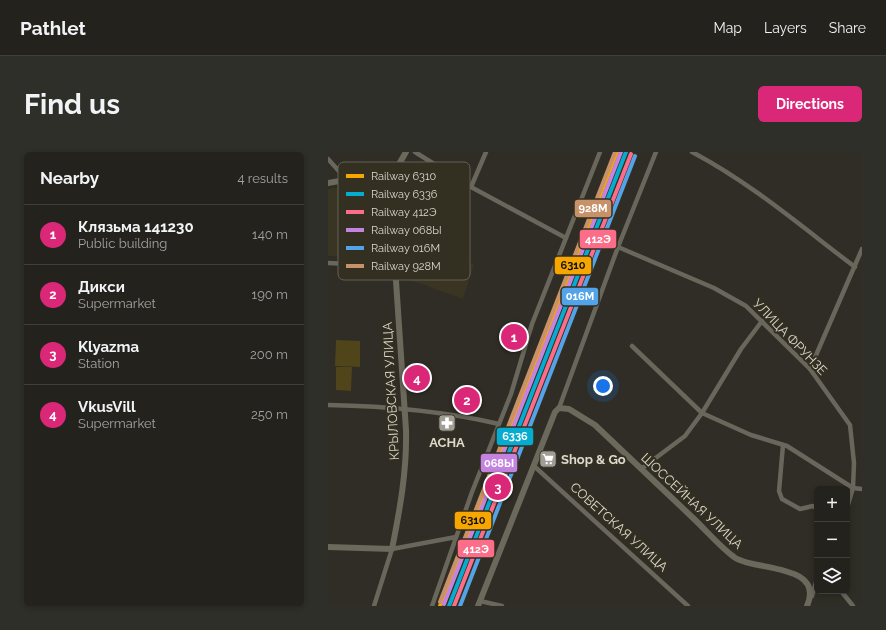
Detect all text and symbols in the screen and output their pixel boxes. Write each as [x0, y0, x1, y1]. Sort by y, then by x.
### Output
text: Pathlet [20, 17, 86, 39]
text: Map [714, 20, 742, 36]
text: Layers [764, 20, 807, 36]
text: Share [829, 20, 866, 36]
button: Directions [758, 86, 862, 122]
text: Find us [24, 88, 120, 121]
legend [338, 162, 470, 280]
text: Nearby [40, 168, 99, 188]
text: Railway 6310 [371, 170, 437, 183]
text: 4 results [237, 171, 288, 186]
text: Railway 6336 [371, 188, 438, 201]
line badge: 928М [574, 199, 612, 218]
text: 928М [579, 202, 607, 215]
text: Railway 412Э [371, 206, 437, 219]
text: Клязьма 141230 [78, 218, 194, 236]
text: Railway 068Ы [371, 224, 442, 237]
text: 1 [50, 227, 56, 242]
text: 140 m [252, 227, 288, 242]
line badge: 412Э [579, 229, 617, 249]
text: 412Э [585, 233, 611, 246]
text: Public building [78, 236, 167, 251]
text: Railway 016М [371, 242, 440, 255]
line badge: 6310 [554, 256, 592, 275]
text: 6310 [561, 259, 586, 272]
text: Railway 928М [371, 260, 441, 273]
text: Дикси [78, 278, 125, 296]
text: 2 [49, 287, 57, 302]
text: 190 m [252, 287, 288, 302]
line badge: 016М [561, 287, 599, 306]
text: 016М [566, 290, 594, 303]
text: Supermarket [78, 296, 156, 311]
street label: УЛИЦА ФРУНЗЕ [750, 296, 830, 378]
street label: КРЫЛОВСКАЯ УЛИЦА [380, 321, 402, 461]
pin: 1 [501, 322, 527, 352]
text: Klyazma [78, 338, 139, 356]
text: 3 [49, 347, 57, 362]
text: 200 m [250, 347, 288, 362]
text: Station [78, 356, 120, 371]
pin: 4 [404, 363, 430, 393]
your location [593, 376, 613, 396]
pin: 2 [454, 385, 480, 415]
text: VkusVill [78, 398, 136, 416]
text: 4 [49, 407, 57, 422]
text: 250 m [251, 407, 288, 422]
pharmacy icon: АСНА [437, 413, 457, 433]
text: Supermarket [78, 416, 156, 431]
line badge: 6336 [496, 427, 534, 446]
text: 6336 [502, 430, 528, 443]
place label: АСНА [429, 435, 465, 450]
supermarket icon: Shop & Go [538, 449, 558, 469]
street label: ШОССЕЙНАЯ УЛИЦА [638, 450, 746, 552]
place label: Shop & Go [561, 452, 626, 467]
line badge: 068Ы [480, 453, 518, 473]
text: 068Ы [484, 457, 514, 470]
pin: 3 [485, 472, 511, 502]
street label: СОВЕТСКАЯ УЛИЦА [567, 479, 671, 575]
map controls [814, 486, 850, 594]
button: + [814, 486, 850, 522]
line badge: 6310 [454, 511, 492, 530]
text: 6310 [461, 514, 486, 527]
button: − [814, 522, 850, 558]
line badge: 412Э [457, 539, 495, 558]
text: 412Э [463, 543, 489, 556]
button: layers [814, 558, 850, 594]

